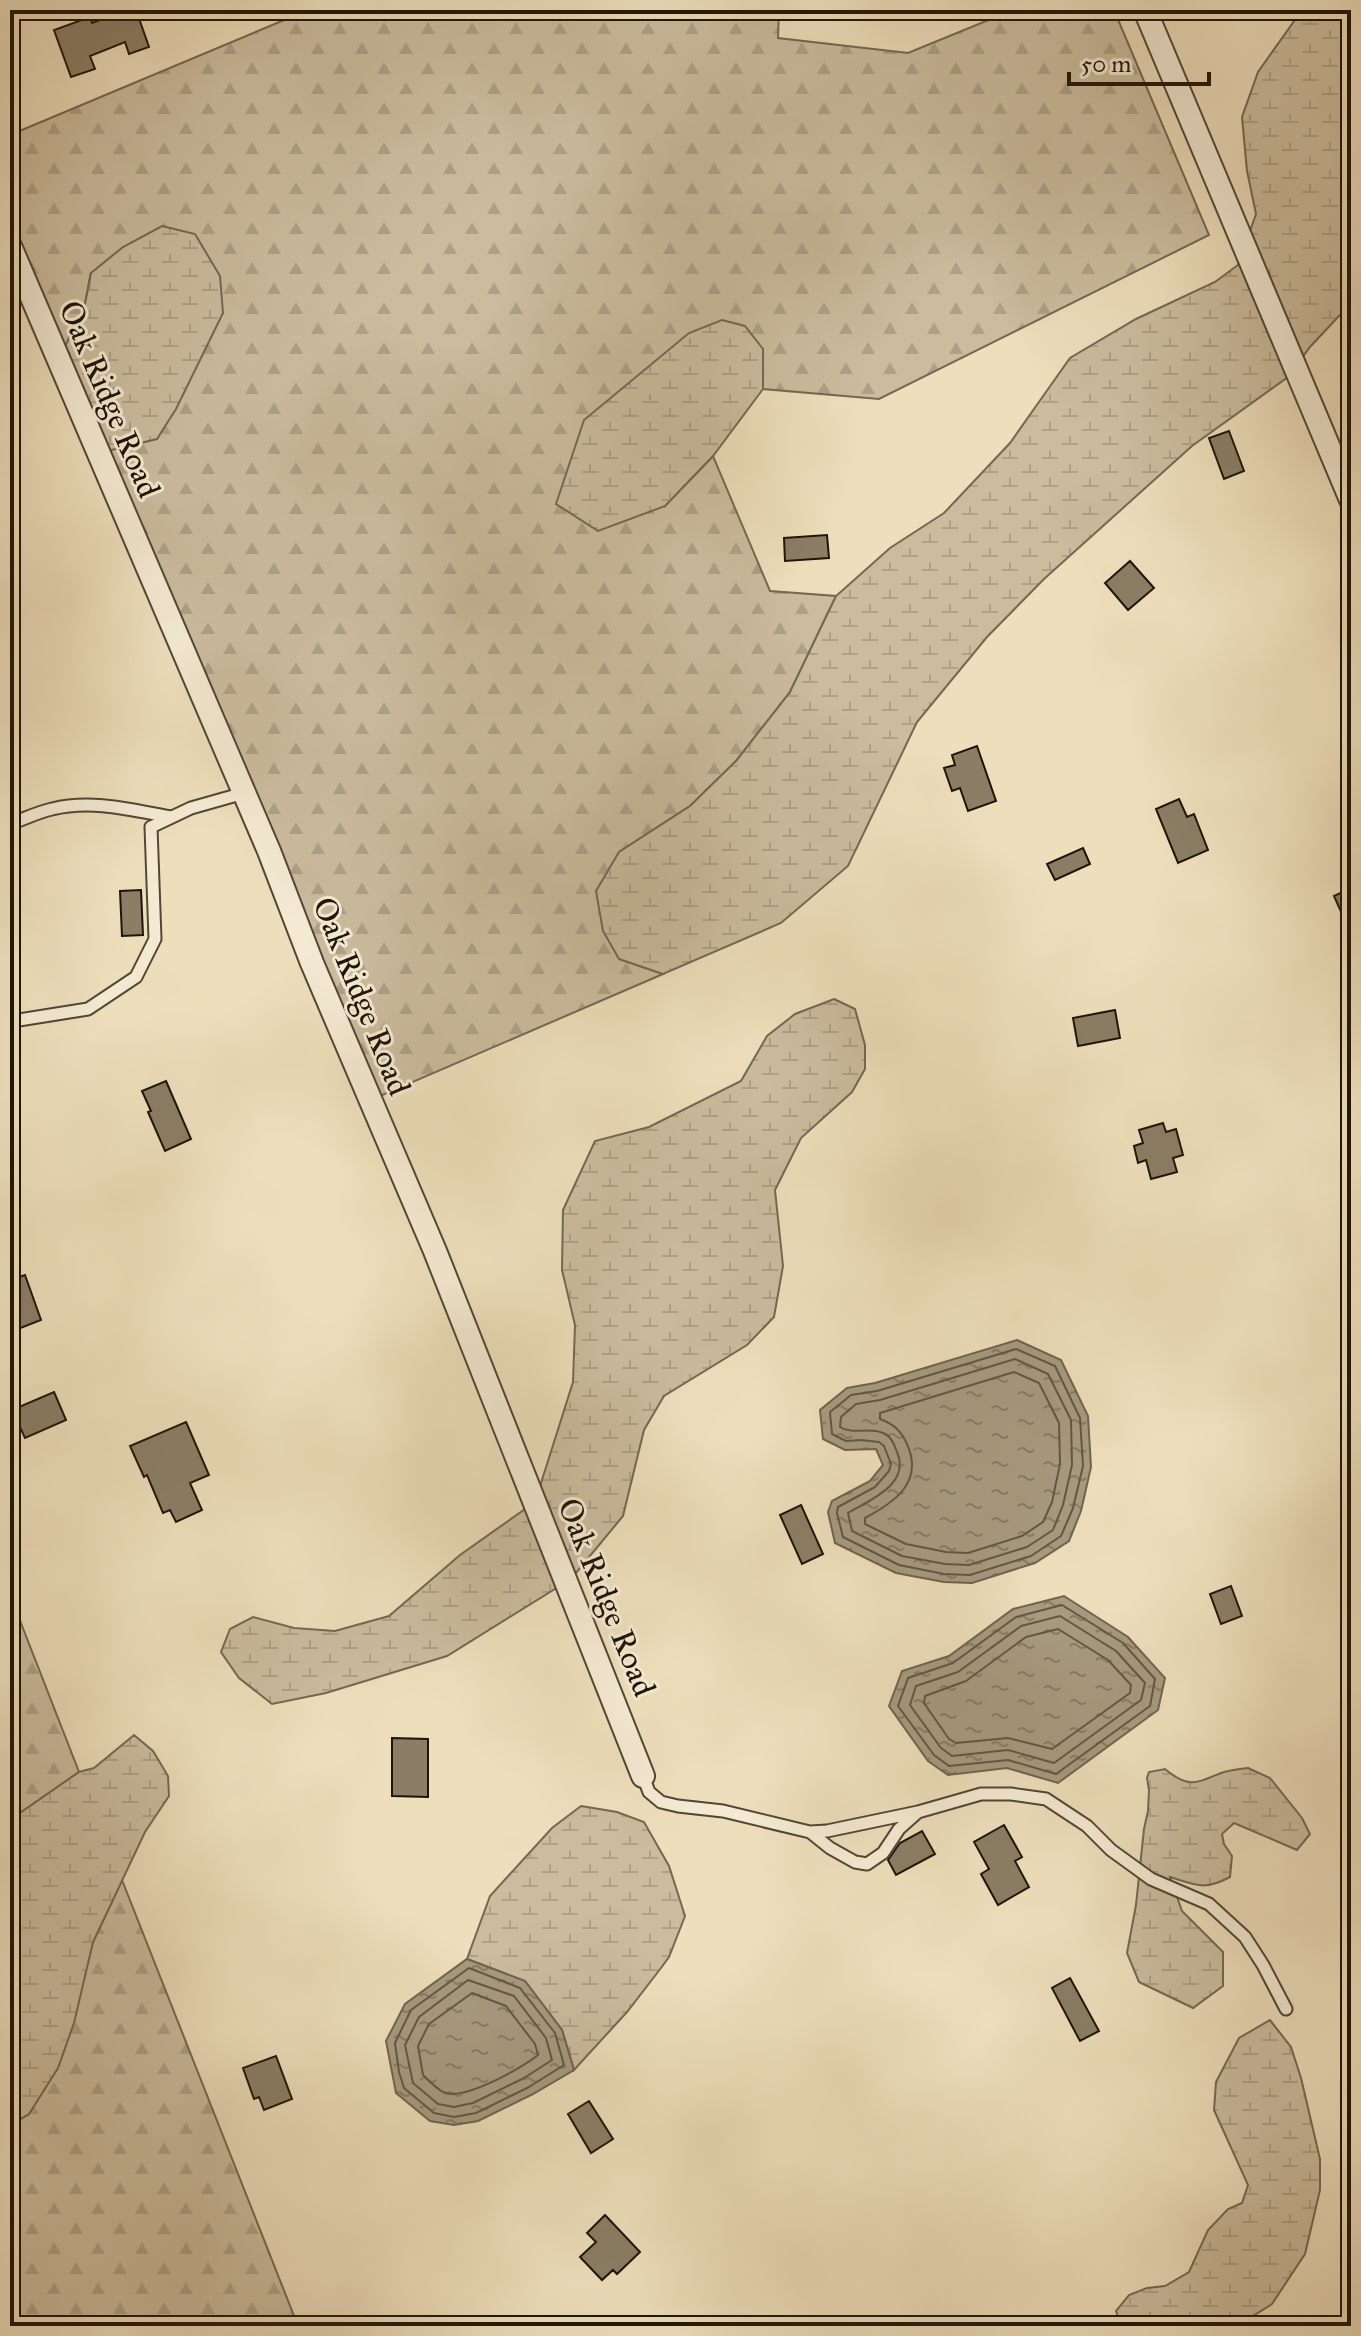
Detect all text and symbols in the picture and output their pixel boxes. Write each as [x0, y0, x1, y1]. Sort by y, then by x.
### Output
scale bar [1069, 36, 1209, 86]
text: 50 m [1081, 49, 1131, 79]
street label: Oak Ridge Road [51, 295, 169, 504]
street label: Oak Ridge Road [304, 891, 419, 1101]
street label: Oak Ridge Road [549, 1492, 664, 1702]

